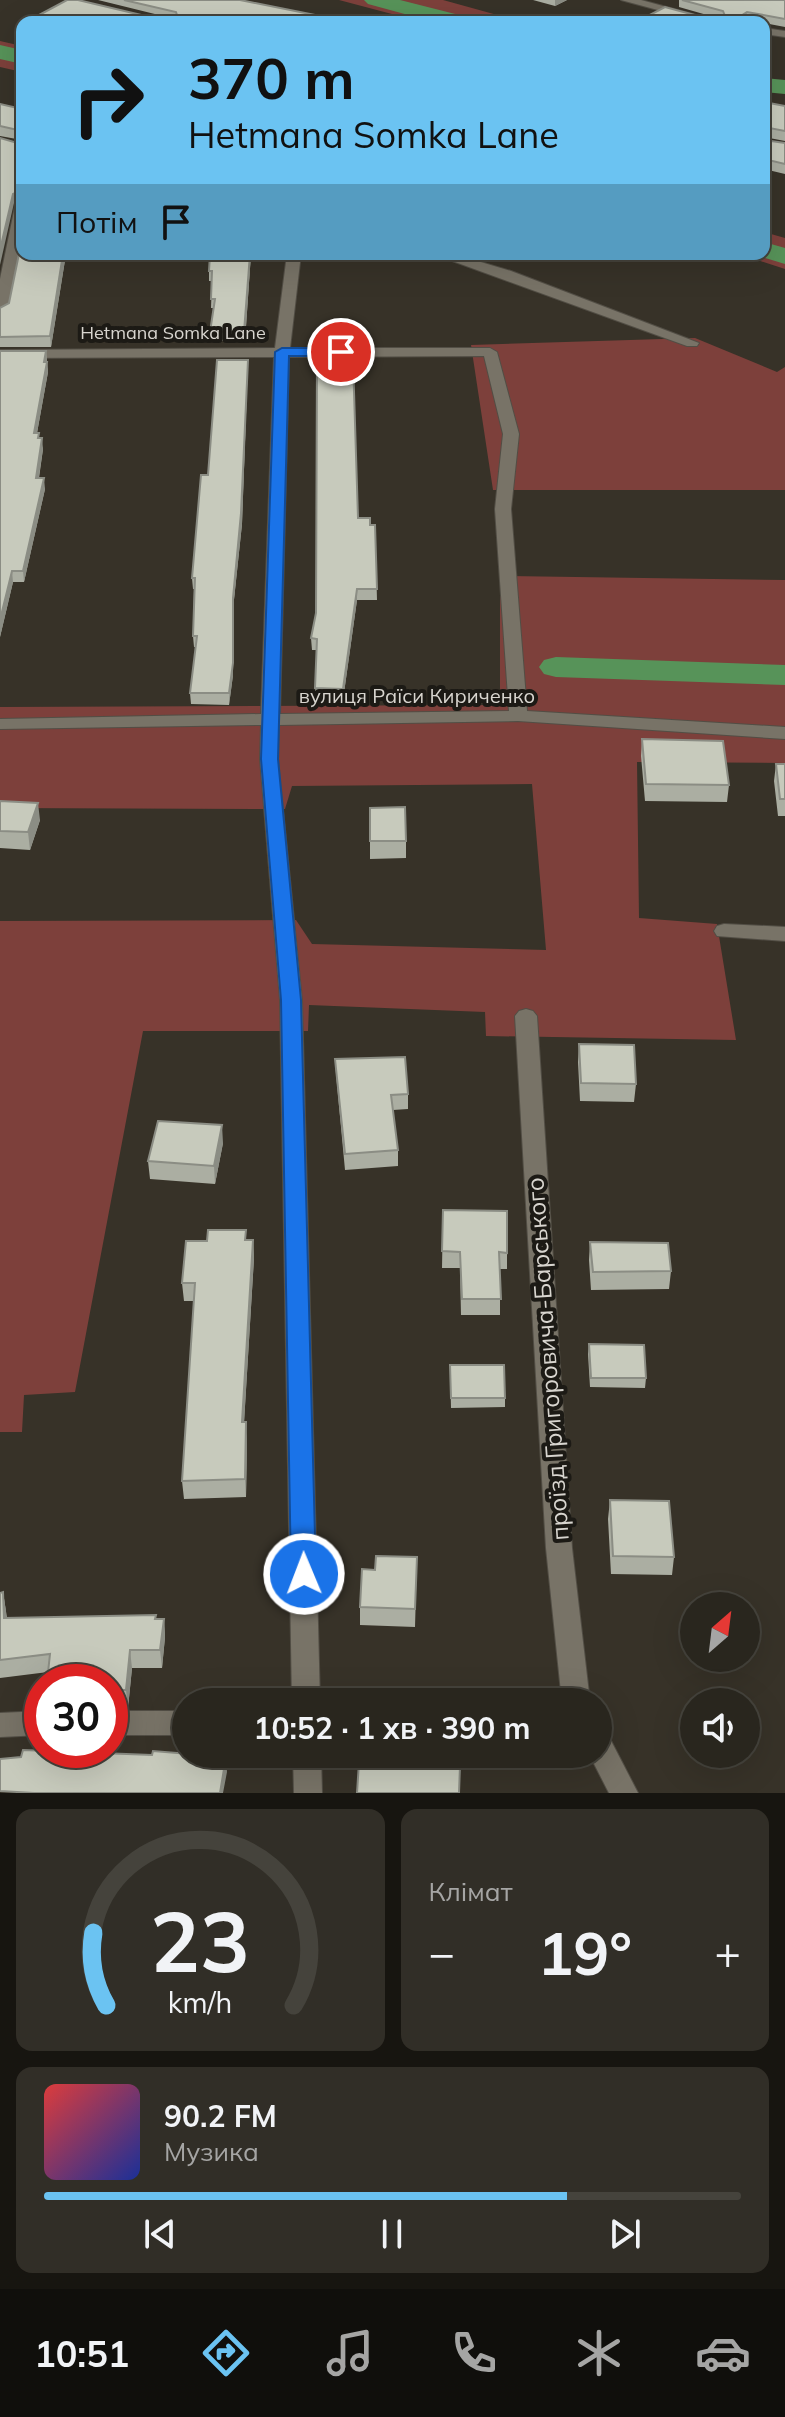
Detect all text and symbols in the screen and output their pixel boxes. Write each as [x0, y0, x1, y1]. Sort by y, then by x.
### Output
text: 370 m [188, 43, 355, 113]
icon: right [56, 48, 160, 152]
text: Hetmana Somka Lane [188, 112, 559, 157]
icon: arrive [154, 200, 198, 244]
text: Потім [56, 203, 138, 241]
pin [307, 318, 375, 386]
street label: Hetmana Somka Lane [80, 321, 266, 344]
icon: arrive [319, 330, 363, 374]
street label: вулиця Раїси Кириченко [299, 683, 535, 708]
street label: проїзд Григоровича-Барського [519, 1176, 575, 1542]
position arrow [262, 1532, 346, 1616]
north arrow [680, 1592, 760, 1672]
map controls [680, 1592, 760, 1768]
speed limit sign: 30 [24, 1664, 128, 1768]
button: sound [680, 1688, 760, 1768]
text: 10:52 · 1 хв · 390 m [253, 1709, 531, 1747]
text: Клімат [429, 1875, 512, 1908]
text: 23 [150, 1888, 250, 1993]
text: 19° [537, 1915, 632, 1990]
text: − [429, 1925, 455, 1980]
text: + [715, 1925, 741, 1980]
text: km/h [168, 1984, 233, 2020]
text: 90.2 FM [164, 2097, 277, 2135]
text: Музика [164, 2135, 259, 2168]
icon: previous [138, 2212, 182, 2256]
icon: pause [370, 2212, 414, 2256]
icon: next [603, 2212, 647, 2256]
icon: directions [198, 2325, 254, 2381]
icon: music [322, 2325, 378, 2381]
icon: phone [446, 2325, 502, 2381]
icon: climate [571, 2325, 627, 2381]
icon: car [695, 2325, 751, 2381]
text: 10:51 [34, 2331, 129, 2376]

